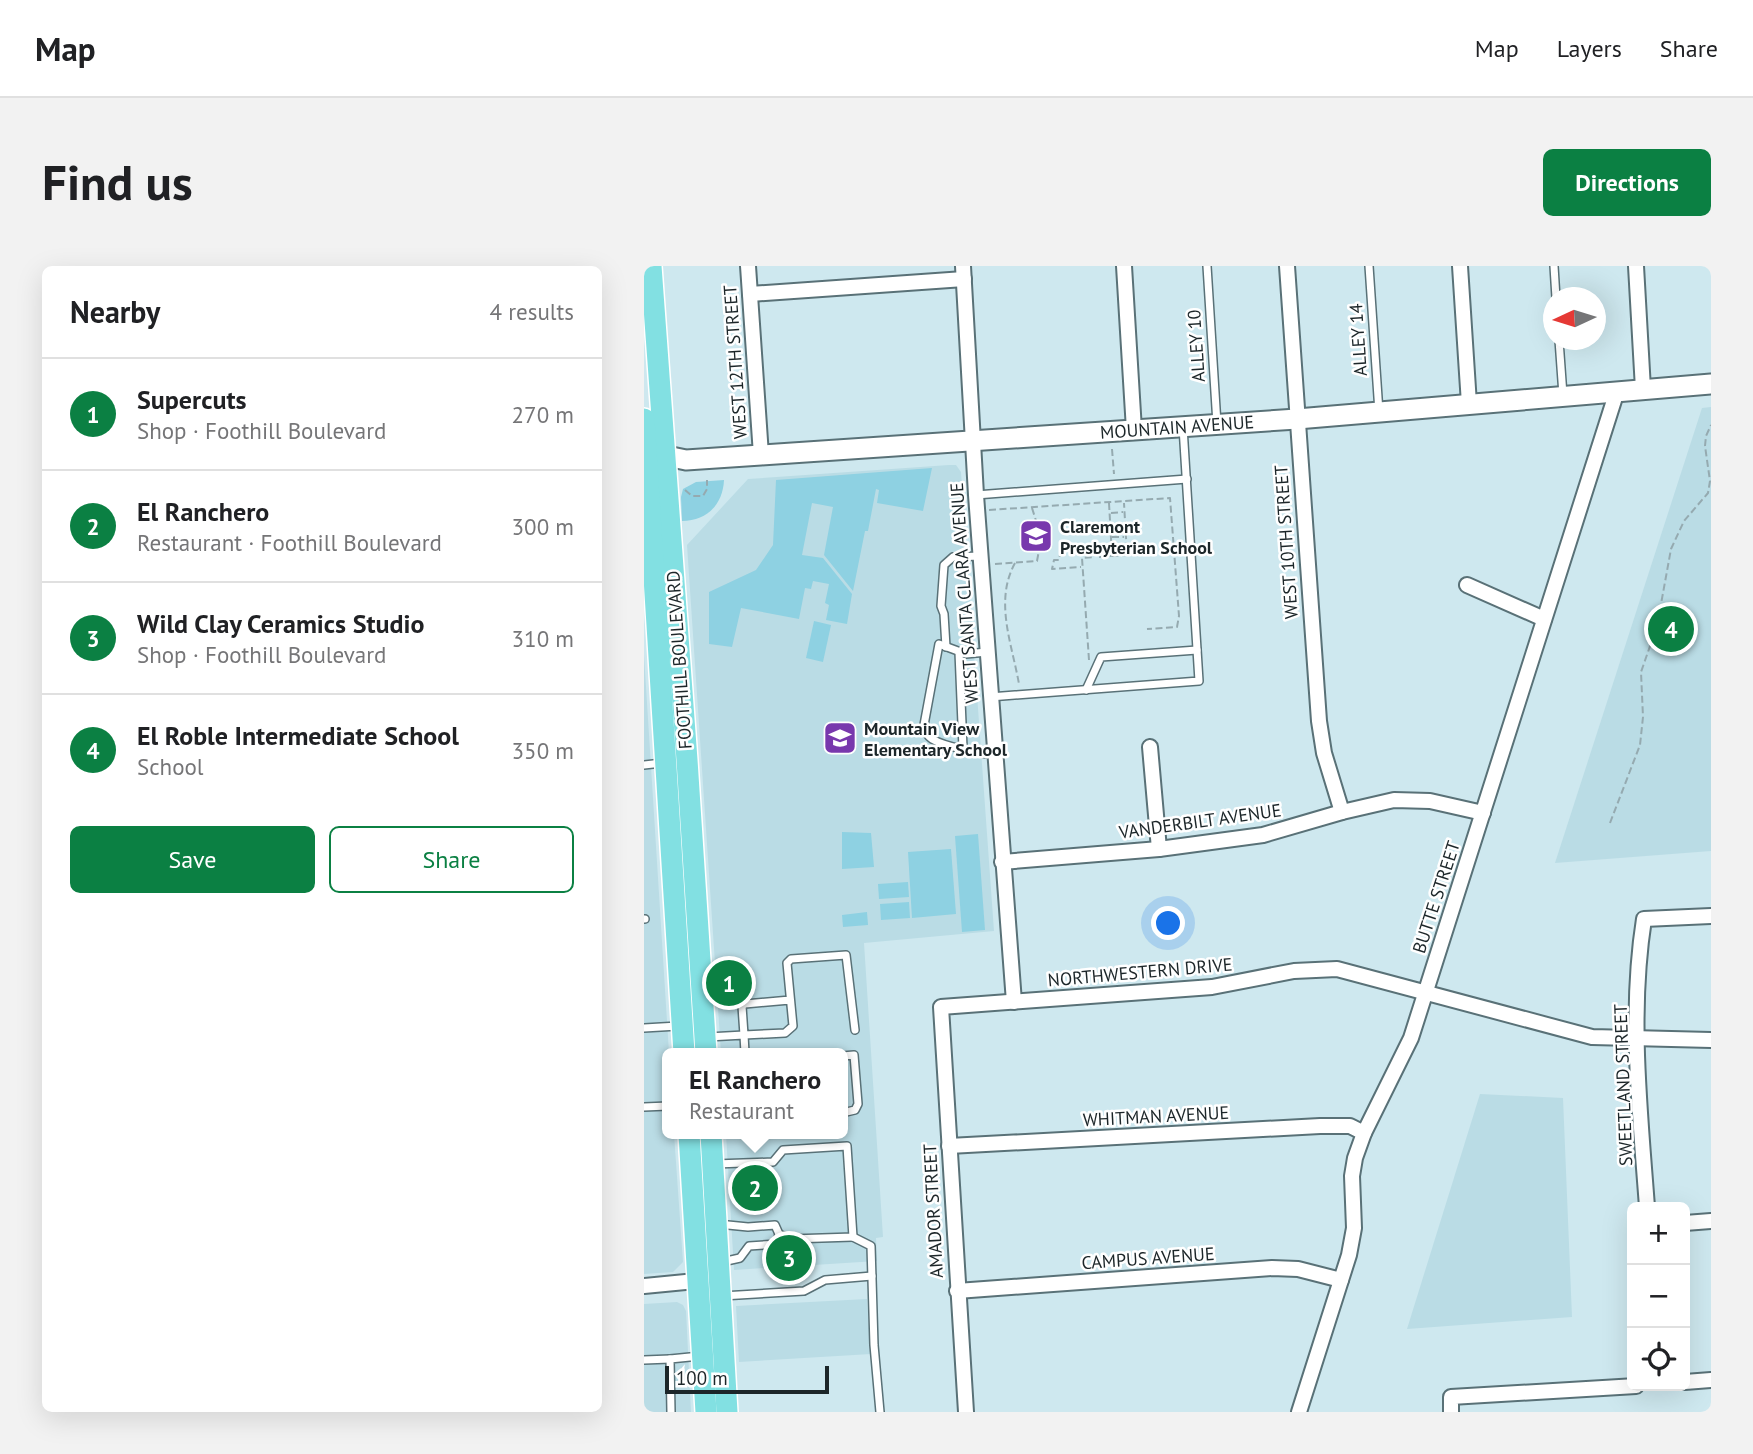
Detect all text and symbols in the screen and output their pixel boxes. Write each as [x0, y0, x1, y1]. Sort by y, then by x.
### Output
text: Map [35, 27, 96, 70]
text: Map [1475, 33, 1519, 64]
text: Layers [1557, 33, 1622, 64]
text: Share [1660, 33, 1718, 64]
button: Directions [1543, 149, 1711, 216]
text: Find us [42, 150, 193, 214]
street label: WEST 12TH STREET [718, 284, 752, 440]
north arrow [1543, 287, 1606, 350]
text: Nearby [70, 292, 160, 331]
text: 4 results [490, 297, 574, 326]
street label: ALLEY 14 [1344, 303, 1372, 377]
street label: ALLEY 10 [1182, 309, 1210, 383]
text: Supercuts [137, 383, 246, 416]
text: 1 [86, 400, 100, 429]
text: 270 m [512, 400, 574, 429]
street label: MOUNTAIN AVENUE [1099, 410, 1255, 444]
text: Shop · Foothill Boulevard [137, 416, 386, 445]
street label: WEST 10TH STREET [1269, 464, 1303, 620]
street label: WEST SANTA CLARA AVENUE [945, 482, 983, 704]
text: El Ranchero [137, 495, 269, 528]
text: 2 [86, 512, 100, 541]
text: 300 m [512, 512, 574, 541]
place label: Claremont Presbyterian School [1060, 515, 1213, 559]
school or university icon: Claremont Presbyterian School [1017, 517, 1055, 555]
text: Restaurant · Foothill Boulevard [137, 528, 442, 557]
street label: FOOTHILL BOULEVARD [661, 570, 697, 750]
pin: 4 [1648, 603, 1694, 655]
text: Wild Clay Ceramics Studio [137, 607, 424, 640]
text: 3 [86, 624, 100, 653]
text: 310 m [512, 624, 574, 653]
text: Shop · Foothill Boulevard [137, 640, 386, 669]
place label: Mountain View Elementary School [864, 717, 1008, 761]
text: El Roble Intermediate School [137, 719, 459, 752]
school or university icon: Mountain View Elementary School [821, 719, 859, 757]
text: 4 [86, 736, 100, 765]
text: 350 m [512, 736, 574, 765]
text: School [137, 752, 204, 781]
street label: VANDERBILT AVENUE [1116, 798, 1283, 844]
button: Save [70, 826, 315, 893]
button: Share [329, 826, 574, 893]
street label: BUTTE STREET [1407, 838, 1465, 956]
your location [1151, 906, 1185, 940]
street label: NORTHWESTERN DRIVE [1047, 952, 1233, 992]
pin: 1 [706, 957, 752, 1009]
street label: SWEETLAND STREET [1609, 1004, 1637, 1166]
popup [662, 1048, 848, 1139]
text: El Ranchero [689, 1063, 821, 1096]
text: Restaurant [689, 1096, 794, 1125]
street label: WHITMAN AVENUE [1082, 1101, 1230, 1131]
street label: AMADOR STREET [918, 1143, 948, 1279]
pin: 2 [732, 1162, 778, 1214]
map controls [1627, 1202, 1690, 1391]
button: + [1627, 1202, 1690, 1265]
pin: 3 [766, 1232, 812, 1284]
street label: CAMPUS AVENUE [1081, 1242, 1215, 1274]
button: − [1627, 1265, 1690, 1328]
button: locate [1627, 1328, 1690, 1391]
scale bar [665, 1363, 830, 1395]
text: 100 m [676, 1366, 728, 1390]

